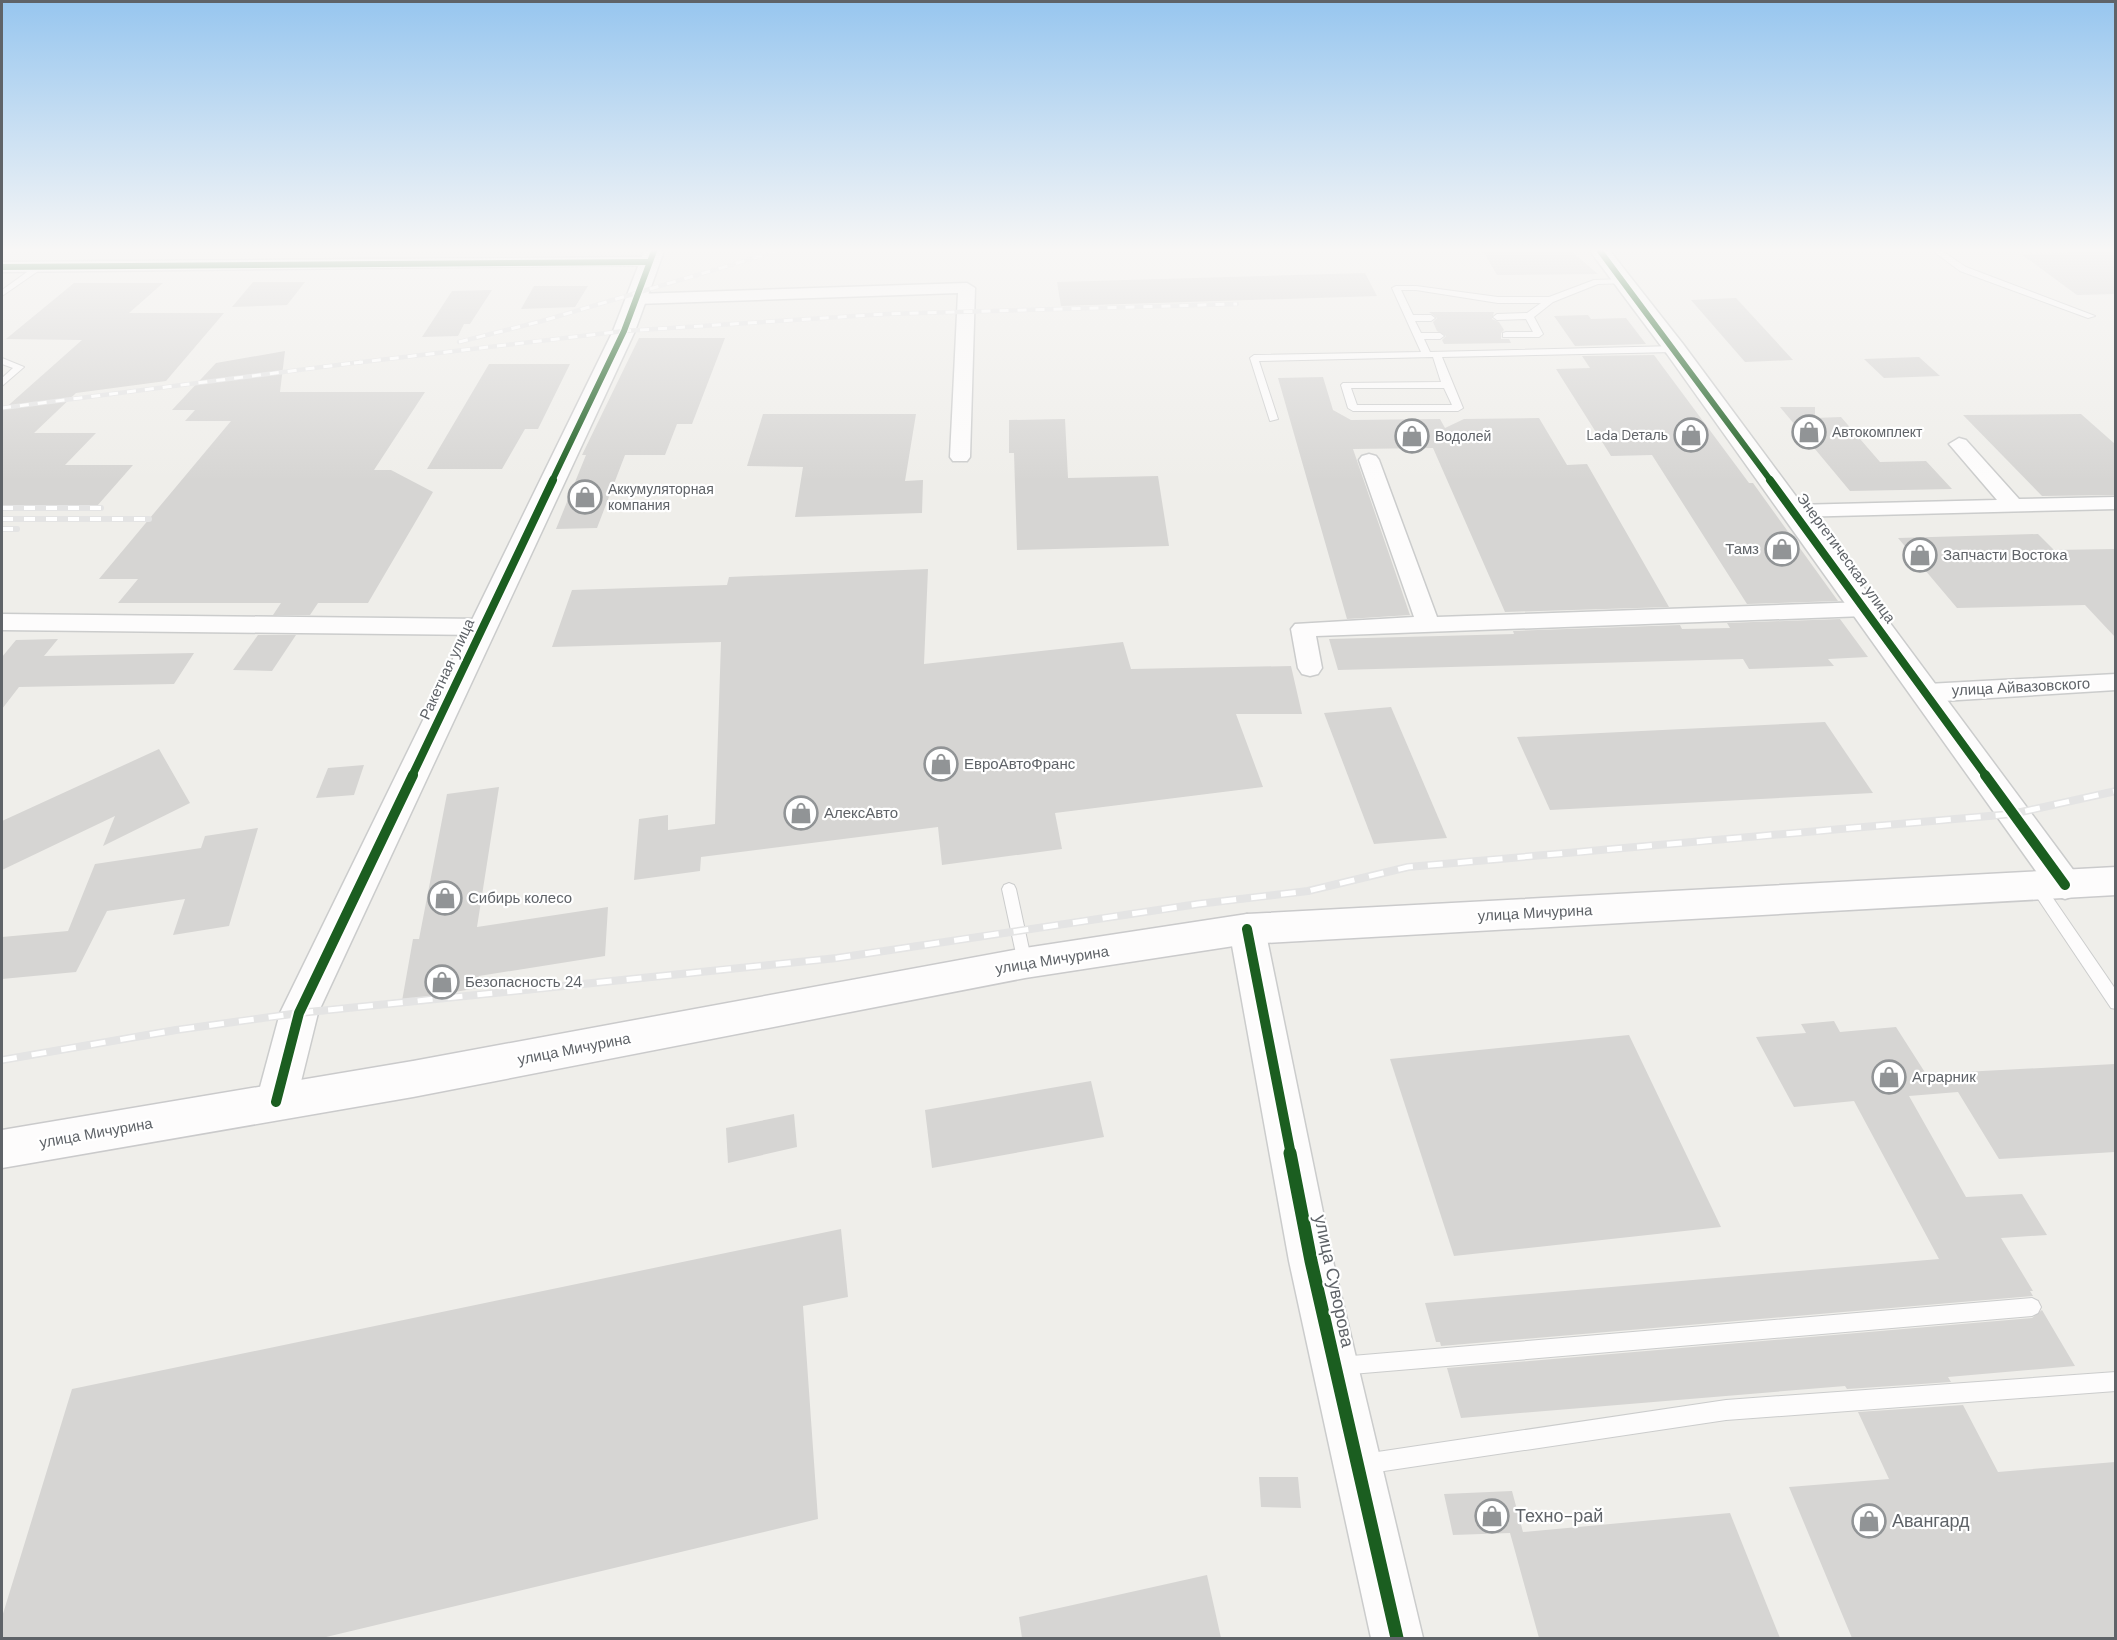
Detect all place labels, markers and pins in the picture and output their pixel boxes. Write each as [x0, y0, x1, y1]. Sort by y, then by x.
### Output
shop icon: Автокомплект [1791, 414, 1827, 450]
shop icon: Lada Dеталь [1673, 417, 1709, 453]
shop icon: Водолей [1394, 418, 1430, 454]
place label: Автокомплект [1832, 423, 1923, 441]
place label: Lada Dеталь [1586, 426, 1668, 444]
place label: Водолей [1435, 427, 1491, 445]
shop icon: Аккумуляторная компания [567, 479, 603, 515]
place label: Аккумуляторная компания [608, 480, 714, 514]
shop icon: Тамз [1764, 531, 1800, 567]
shop icon: Запчасти Востока [1902, 537, 1938, 573]
place label: Тамз [1725, 539, 1759, 559]
place label: Запчасти Востока [1943, 545, 2068, 565]
shop icon: ЕвроАвтоФранс [923, 746, 959, 782]
place label: ЕвроАвтоФранс [964, 754, 1076, 774]
shop icon: АлексАвто [783, 795, 819, 831]
place label: АлексАвто [824, 803, 898, 823]
shop icon: Сибирь колесо [427, 880, 463, 916]
place label: Сибирь колесо [468, 888, 572, 908]
shop icon: Безопасность 24 [424, 964, 460, 1000]
place label: Безопасность 24 [465, 972, 582, 992]
shop icon: Аграрник [1871, 1059, 1907, 1095]
place label: Аграрник [1912, 1067, 1976, 1087]
shop icon: Техно-рай [1474, 1498, 1510, 1534]
shop icon: Авангард [1851, 1503, 1887, 1539]
place label: Техно-рай [1515, 1504, 1603, 1528]
place label: Авангард [1892, 1509, 1970, 1533]

